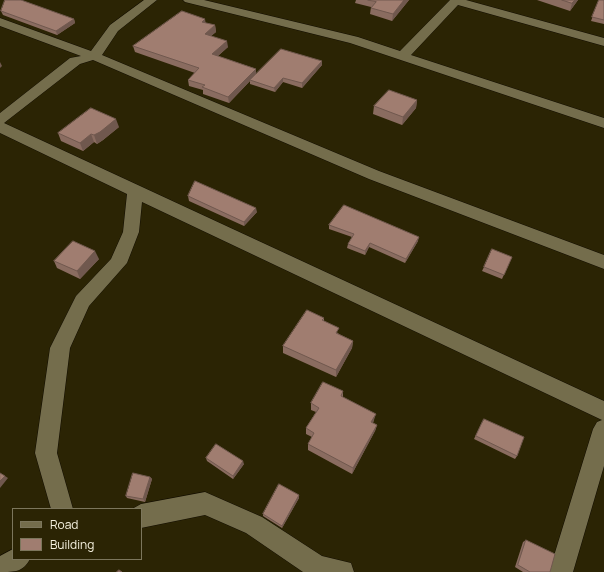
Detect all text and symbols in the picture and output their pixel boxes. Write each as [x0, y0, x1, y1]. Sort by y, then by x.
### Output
legend [12, 508, 142, 560]
text: Road [50, 516, 78, 533]
text: Building [50, 536, 94, 553]

